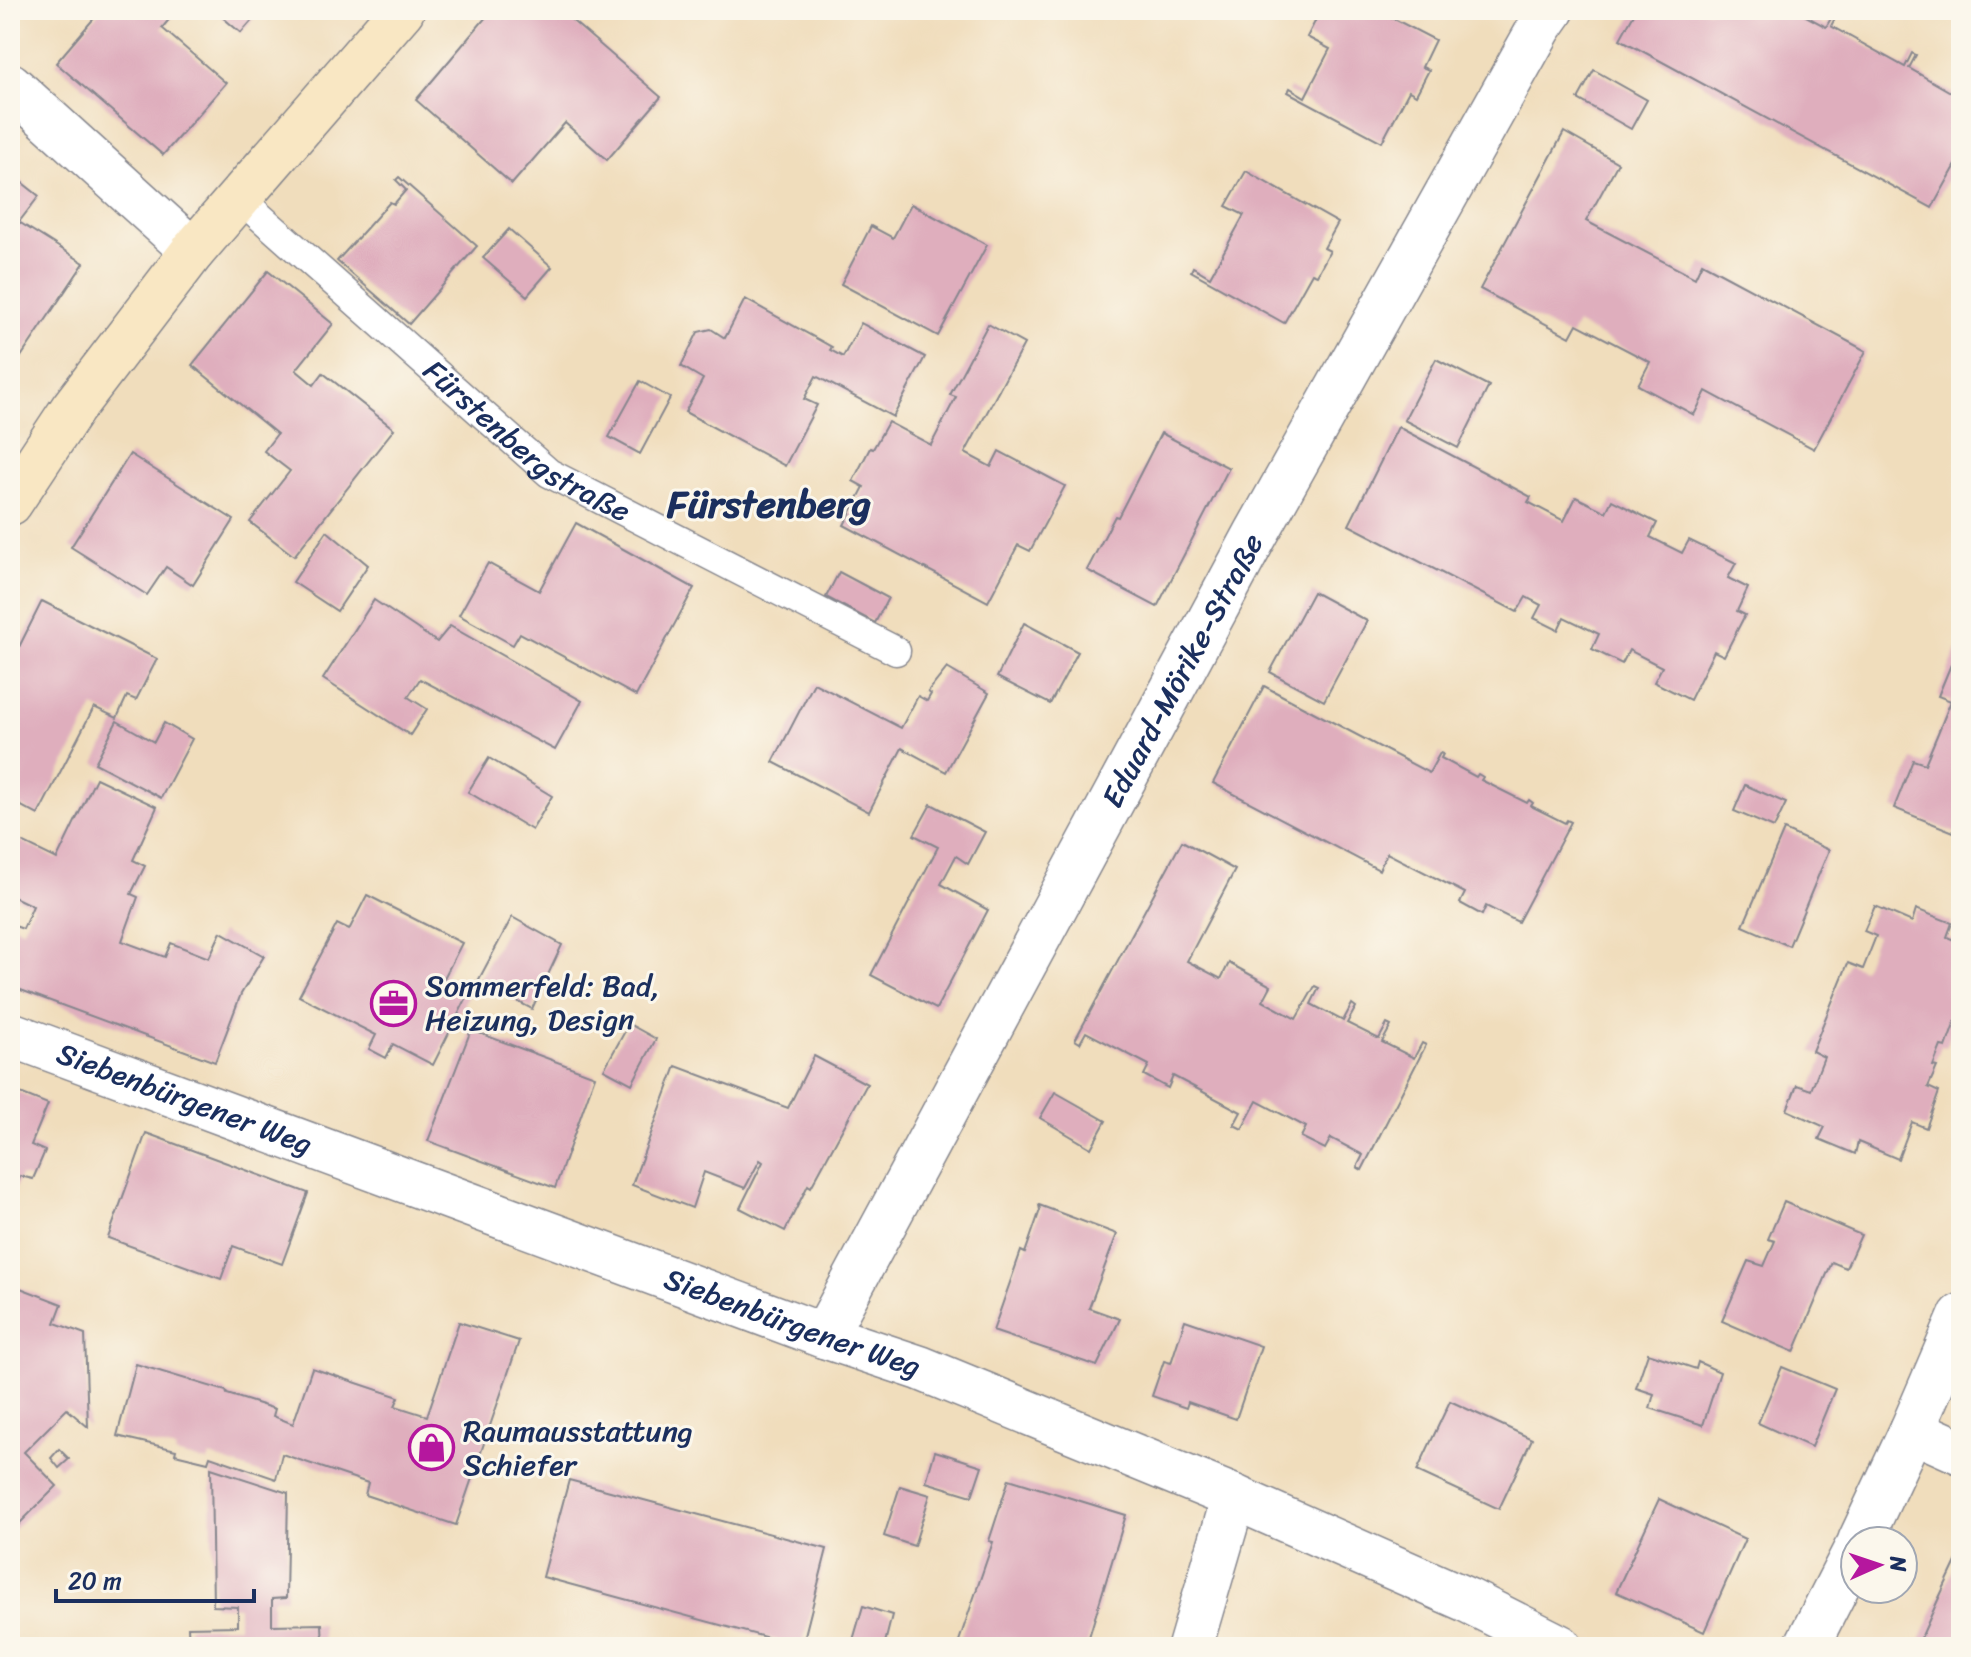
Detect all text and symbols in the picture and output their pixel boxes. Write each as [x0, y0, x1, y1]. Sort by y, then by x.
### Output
street label: Fürstenbergstraße [410, 345, 640, 538]
district label: Fürstenberg [666, 471, 871, 538]
street label: Eduard-Mörike-Straße [1086, 523, 1279, 818]
place label: Sommerfeld: Bad, Heizung, Design [425, 959, 660, 1047]
office icon: Sommerfeld: Bad, Heizung, Design [370, 979, 418, 1027]
street label: Siebenbürgener Weg [49, 1027, 320, 1171]
street label: Siebenbürgener Weg [656, 1252, 928, 1393]
place label: Raumausstattung Schiefer [463, 1404, 693, 1492]
shop icon: Raumausstattung Schiefer [408, 1424, 456, 1472]
north arrow [1839, 1525, 1919, 1605]
scale bar [56, 1553, 254, 1603]
text: N [1879, 1554, 1918, 1573]
text: 20 m [68, 1560, 122, 1602]

